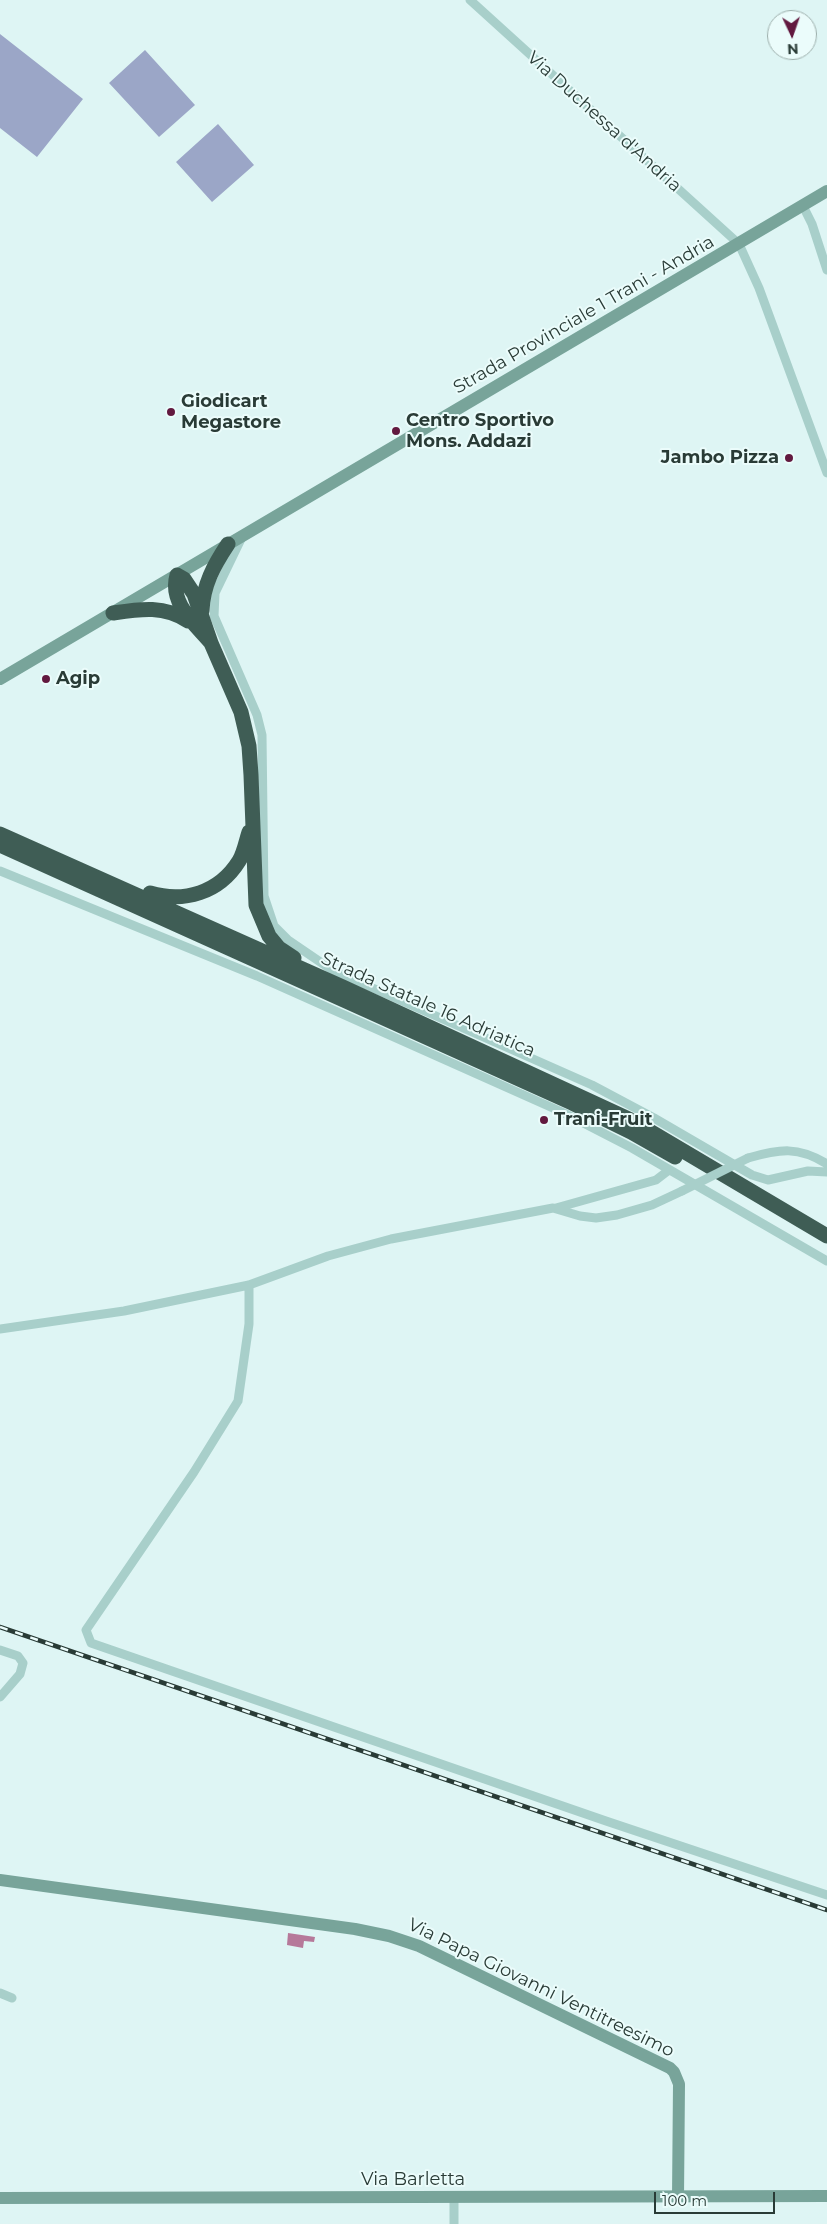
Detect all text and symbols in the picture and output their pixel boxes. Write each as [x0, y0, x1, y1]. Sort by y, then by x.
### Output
north arrow [767, 10, 817, 60]
text: N [787, 40, 799, 58]
street label: Via Duchessa d'Andria [522, 47, 686, 197]
street label: Strada Provinciale 1 Trani - Andria [450, 231, 718, 399]
place label: Giodicart Megastore [181, 391, 281, 434]
marker: Giodicart Megastore [165, 406, 177, 418]
place label: Centro Sportivo Mons. Addazi [406, 410, 554, 452]
marker: Centro Sportivo Mons. Addazi [390, 425, 402, 437]
place label: Jambo Pizza [661, 447, 779, 469]
marker: Jambo Pizza [783, 452, 795, 464]
place label: Agip [56, 668, 100, 690]
marker: Agip [40, 673, 52, 685]
street label: Strada Statale 16 Adriatica [317, 948, 539, 1062]
place label: Trani-Fruit [554, 1109, 653, 1131]
marker: Trani-Fruit [538, 1114, 550, 1126]
street label: Via Papa Giovanni Ventitreesimo [404, 1914, 678, 2062]
street label: Via Barletta [361, 2169, 465, 2191]
scale bar [657, 2182, 778, 2214]
text: 100 m [662, 2191, 707, 2210]

